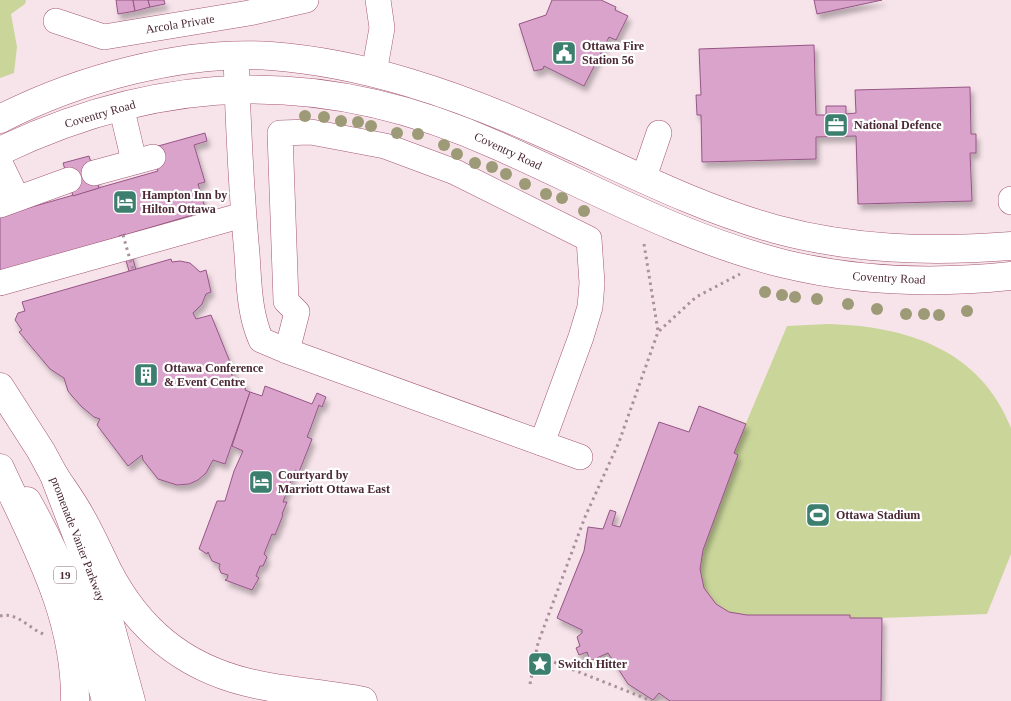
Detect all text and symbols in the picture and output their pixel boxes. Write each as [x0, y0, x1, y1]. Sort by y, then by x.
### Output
street label: Arcola Private [145, 12, 215, 36]
place label: Ottawa Fire Station 56 [582, 39, 645, 67]
public building icon: Ottawa Fire Station 56 [551, 40, 577, 66]
street label: Coventry Road [63, 97, 137, 131]
office icon: National Defence [823, 112, 849, 138]
place label: National Defence [854, 118, 942, 132]
street label: Coventry Road [472, 129, 544, 173]
place label: Hampton Inn by Hilton Ottawa [142, 188, 227, 216]
hotel icon: Hampton Inn by Hilton Ottawa [112, 189, 138, 215]
street label: Coventry Road [852, 269, 926, 287]
place label: Ottawa Conference & Event Centre [164, 361, 264, 389]
building icon: Ottawa Conference & Event Centre [133, 362, 159, 388]
place label: Courtyard by Marriott Ottawa East [278, 468, 390, 496]
hotel icon: Courtyard by Marriott Ottawa East [248, 469, 274, 495]
street label: promenade Vanier Parkway [48, 475, 108, 603]
sports icon: Ottawa Stadium [805, 502, 831, 528]
place label: Ottawa Stadium [836, 508, 920, 522]
road number: 19 [54, 566, 76, 584]
place icon: Switch Hitter [527, 651, 553, 677]
place label: Switch Hitter [558, 657, 628, 671]

